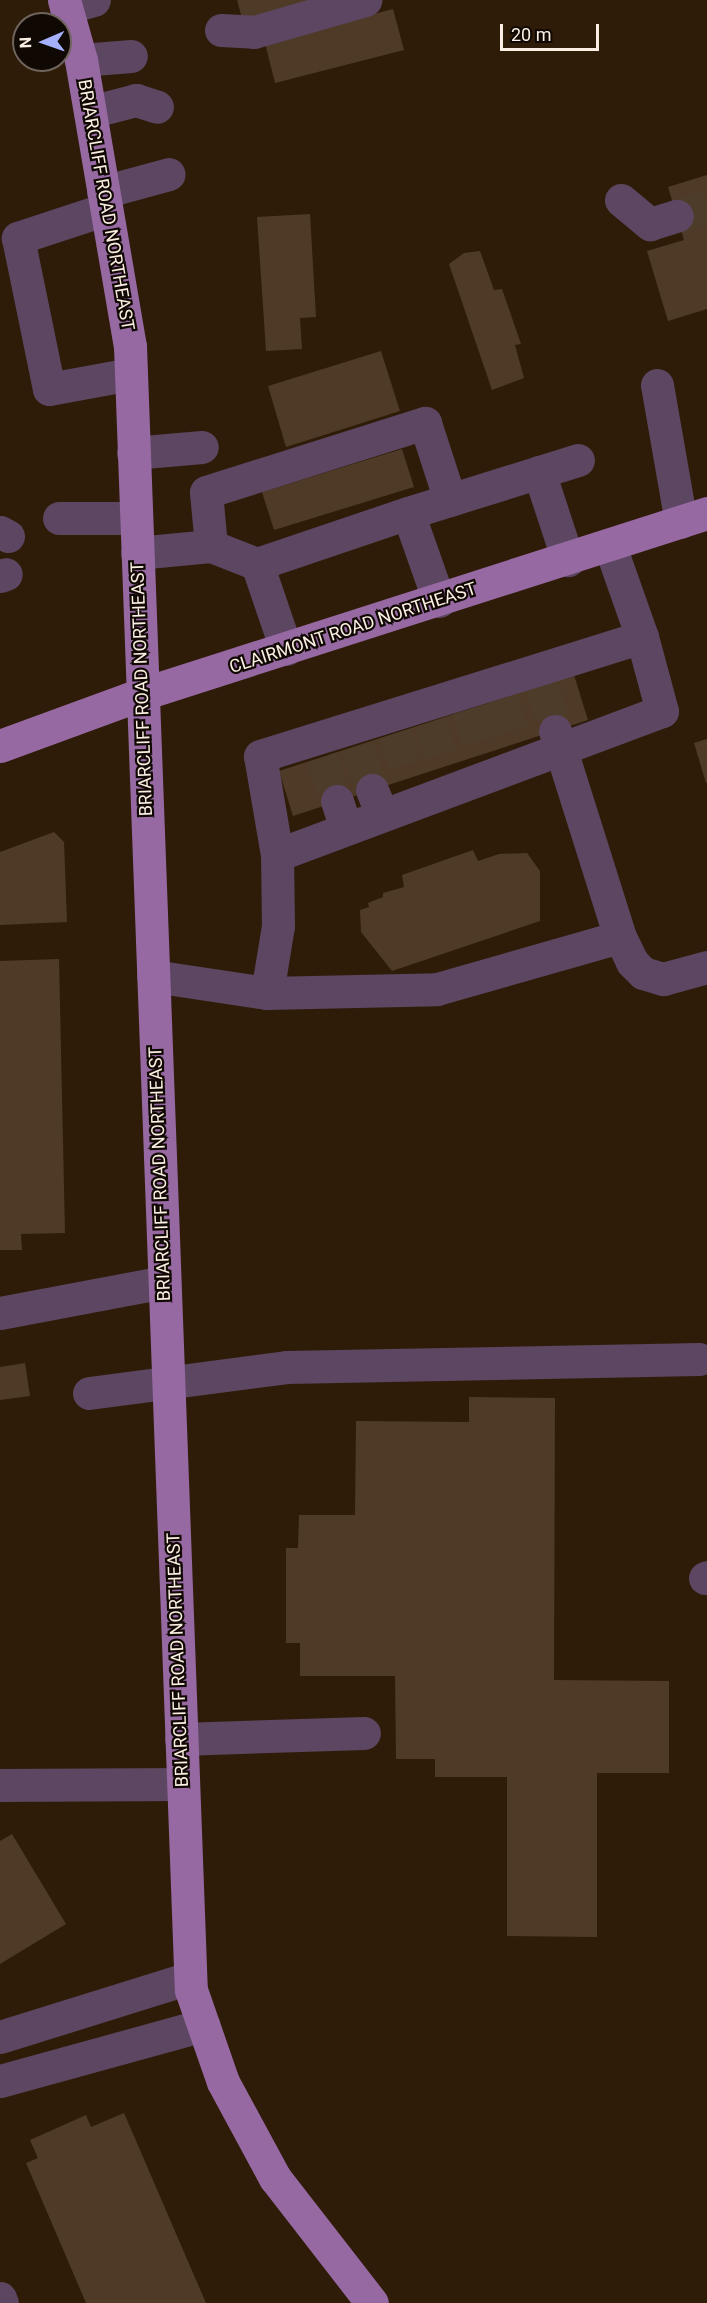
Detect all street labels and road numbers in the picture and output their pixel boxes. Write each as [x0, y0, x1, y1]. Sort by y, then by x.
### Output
street label: BRIARCLIFF ROAD NORTHEAST [73, 78, 139, 332]
street label: BRIARCLIFF ROAD NORTHEAST [127, 561, 157, 817]
street label: CLAIRMONT ROAD NORTHEAST [226, 578, 480, 678]
street label: BRIARCLIFF ROAD NORTHEAST [145, 1046, 175, 1302]
street label: BRIARCLIFF ROAD NORTHEAST [163, 1532, 193, 1788]

